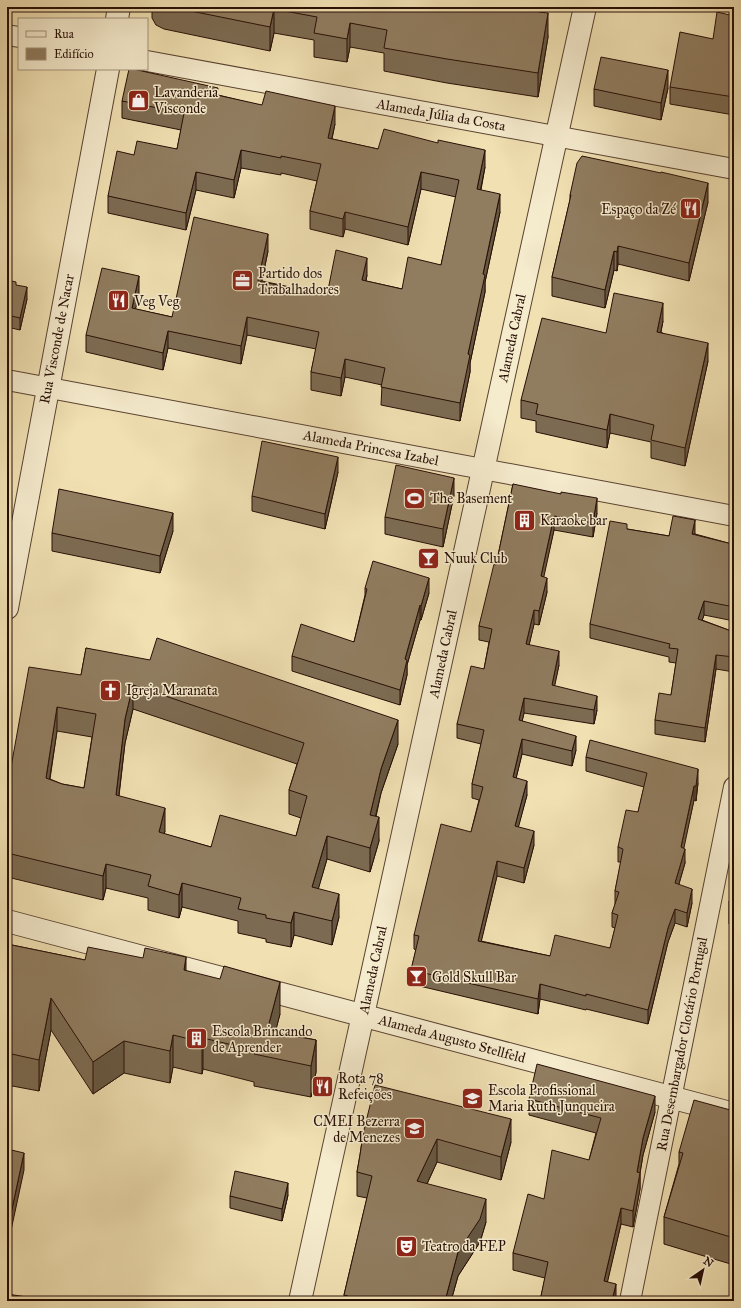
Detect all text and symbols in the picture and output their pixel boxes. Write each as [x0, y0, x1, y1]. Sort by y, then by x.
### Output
legend [18, 18, 148, 70]
text: Rua [54, 27, 75, 41]
text: Edifício [54, 47, 94, 61]
place label: Lavanderia Visconde [153, 84, 218, 117]
shop icon: Lavanderia Visconde [125, 87, 151, 113]
street label: Alameda Júlia da Costa [374, 95, 507, 136]
restaurant icon: Espaço da Zé [678, 196, 704, 222]
place label: Espaço da Zé [601, 201, 676, 218]
place label: Partido dos Trabalhadores [258, 265, 339, 298]
office icon: Partido dos Trabalhadores [230, 268, 256, 294]
street label: Rua Visconde de Nacar [36, 272, 78, 405]
restaurant icon: Veg Veg [105, 288, 131, 314]
street label: Alameda Cabral [494, 292, 530, 385]
place label: Veg Veg [133, 293, 180, 310]
street label: Alameda Princesa Izabel [301, 426, 440, 470]
sports icon: The Basement [402, 485, 428, 511]
place label: The Basement [430, 490, 512, 507]
building icon: Karaoke bar [511, 507, 537, 533]
place label: Karaoke bar [540, 512, 608, 529]
bar icon: Nuuk Club [415, 545, 441, 571]
place label: Nuuk Club [444, 550, 508, 567]
street label: Alameda Cabral [425, 608, 461, 701]
church icon: Igreja Maranata [97, 677, 123, 703]
place label: Igreja Maranata [126, 682, 218, 699]
street label: Alameda Cabral [355, 924, 391, 1017]
street label: Rua Desembargador Clotário Portugal [653, 935, 711, 1152]
bar icon: Gold Skull Bar [404, 964, 430, 990]
place label: Gold Skull Bar [432, 969, 517, 986]
street label: Alameda Augusto Stellfeld [376, 1011, 527, 1067]
place label: Escola Brincando de Aprender [212, 1023, 312, 1056]
building icon: Escola Brincando de Aprender [183, 1026, 209, 1052]
place label: Rota 78 Refeições [338, 1070, 392, 1103]
restaurant icon: Rota 78 Refeições [309, 1073, 335, 1099]
place label: Escola Profissional Maria Ruth Junqueira [488, 1082, 615, 1116]
school or university icon: Escola Profissional Maria Ruth Junqueira [459, 1085, 485, 1111]
place label: CMEI Bezerra de Menezes [313, 1113, 400, 1146]
school or university icon: CMEI Bezerra de Menezes [402, 1116, 428, 1142]
theatre icon: Teatro da FEP [394, 1233, 420, 1259]
place label: Teatro da FEP [422, 1238, 506, 1255]
north arrow [683, 1250, 723, 1290]
text: N [701, 1254, 716, 1270]

